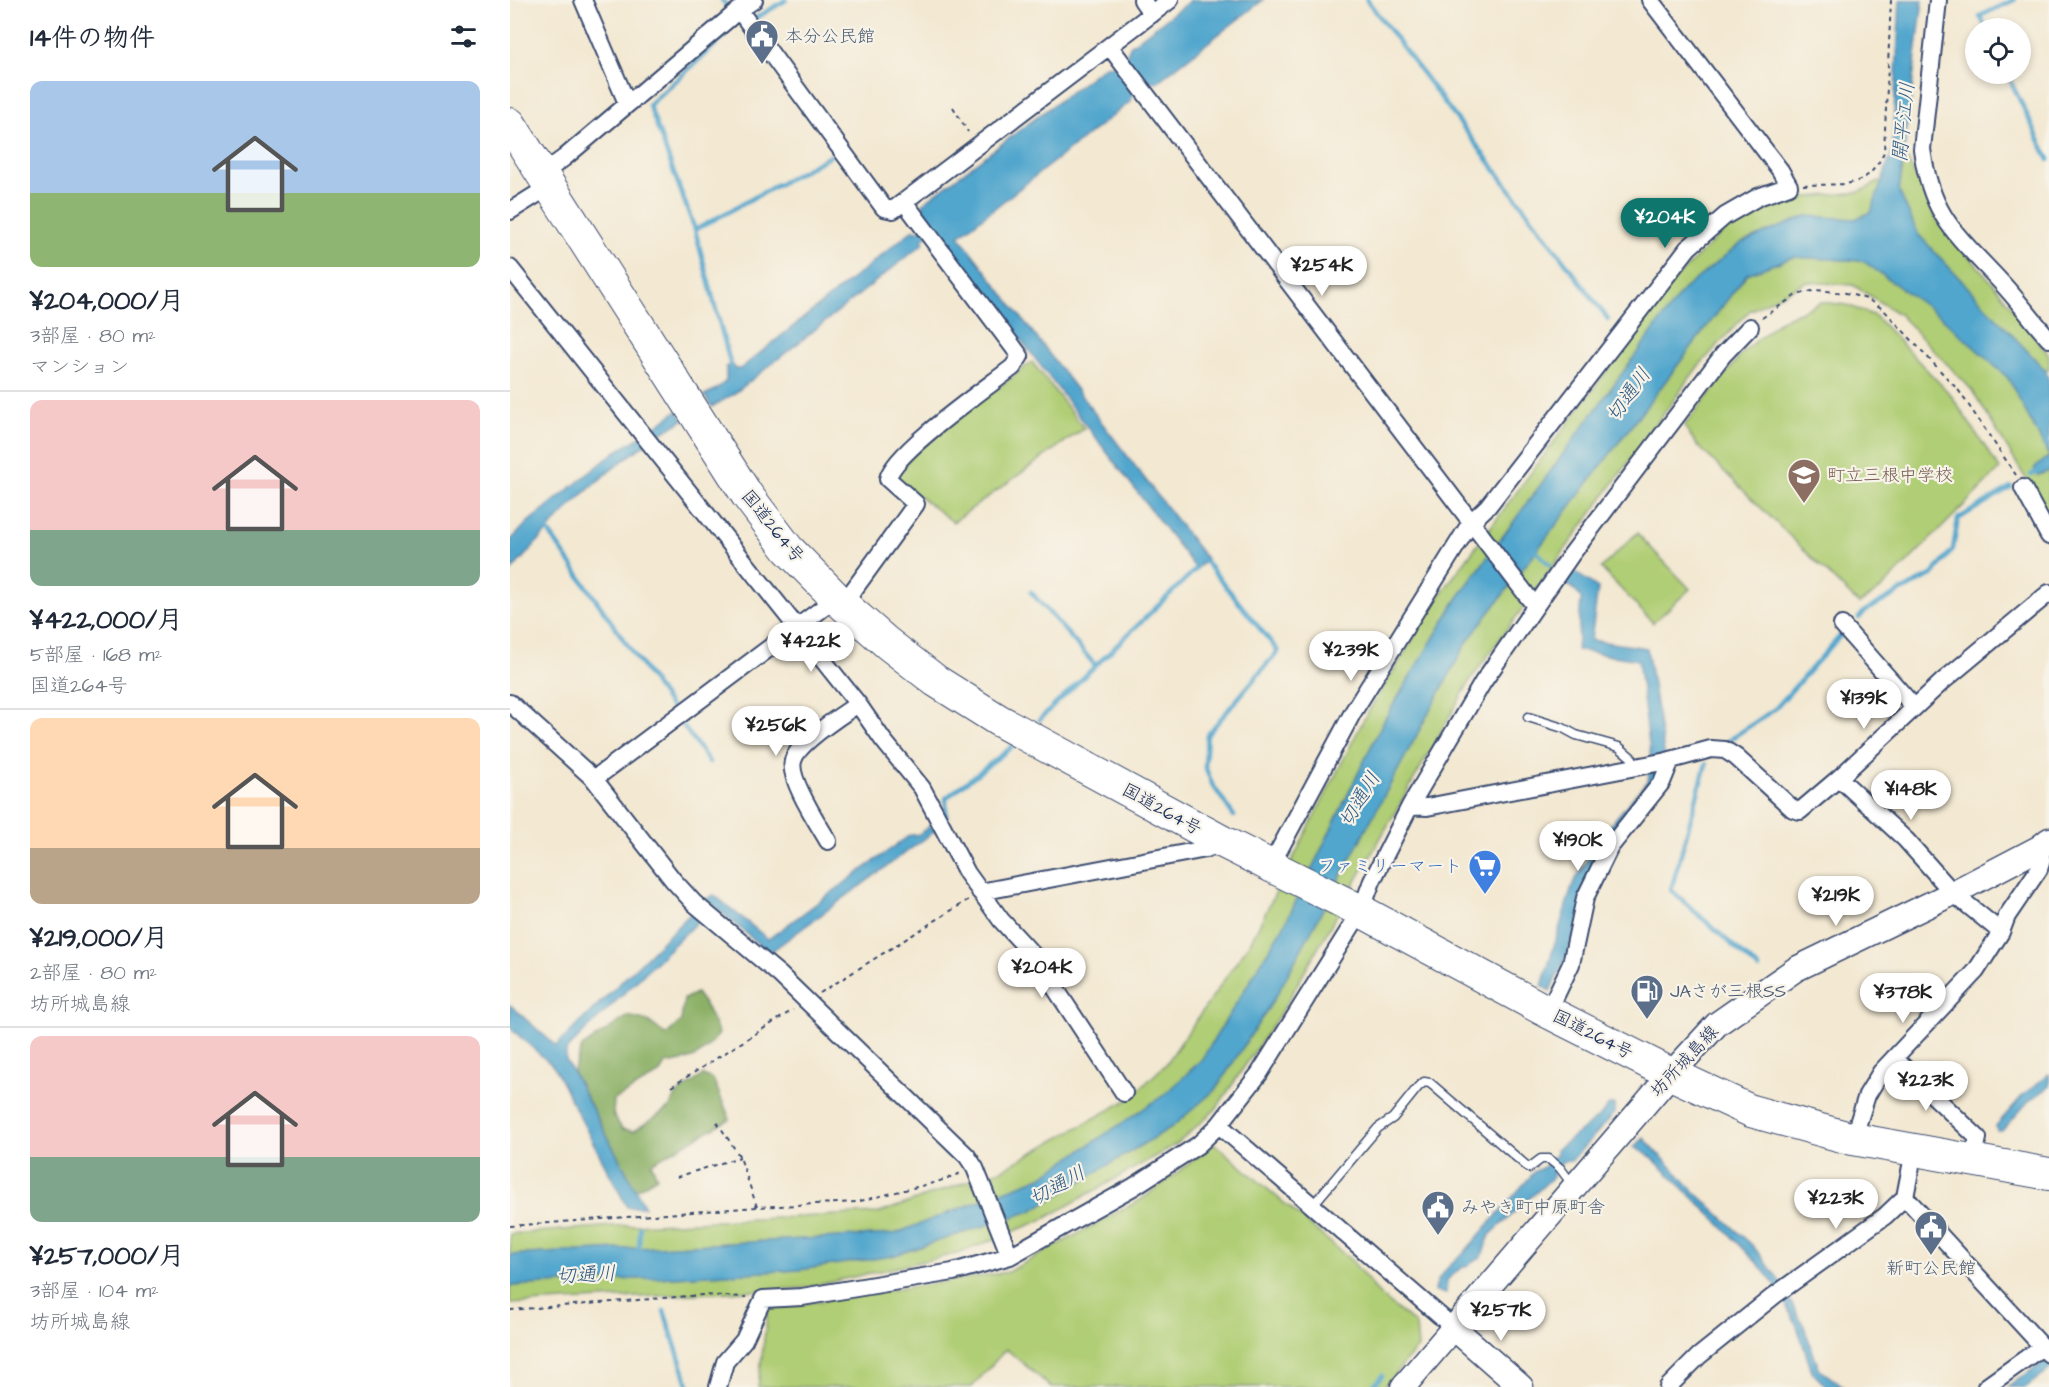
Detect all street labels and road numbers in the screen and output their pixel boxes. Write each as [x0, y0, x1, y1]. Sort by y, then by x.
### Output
street label: 国道264号 [735, 484, 810, 568]
street label: 国道264号 [1117, 777, 1206, 842]
street label: 国道264号 [1548, 1003, 1638, 1066]
street label: 坊所城島線 [1645, 1020, 1724, 1103]

